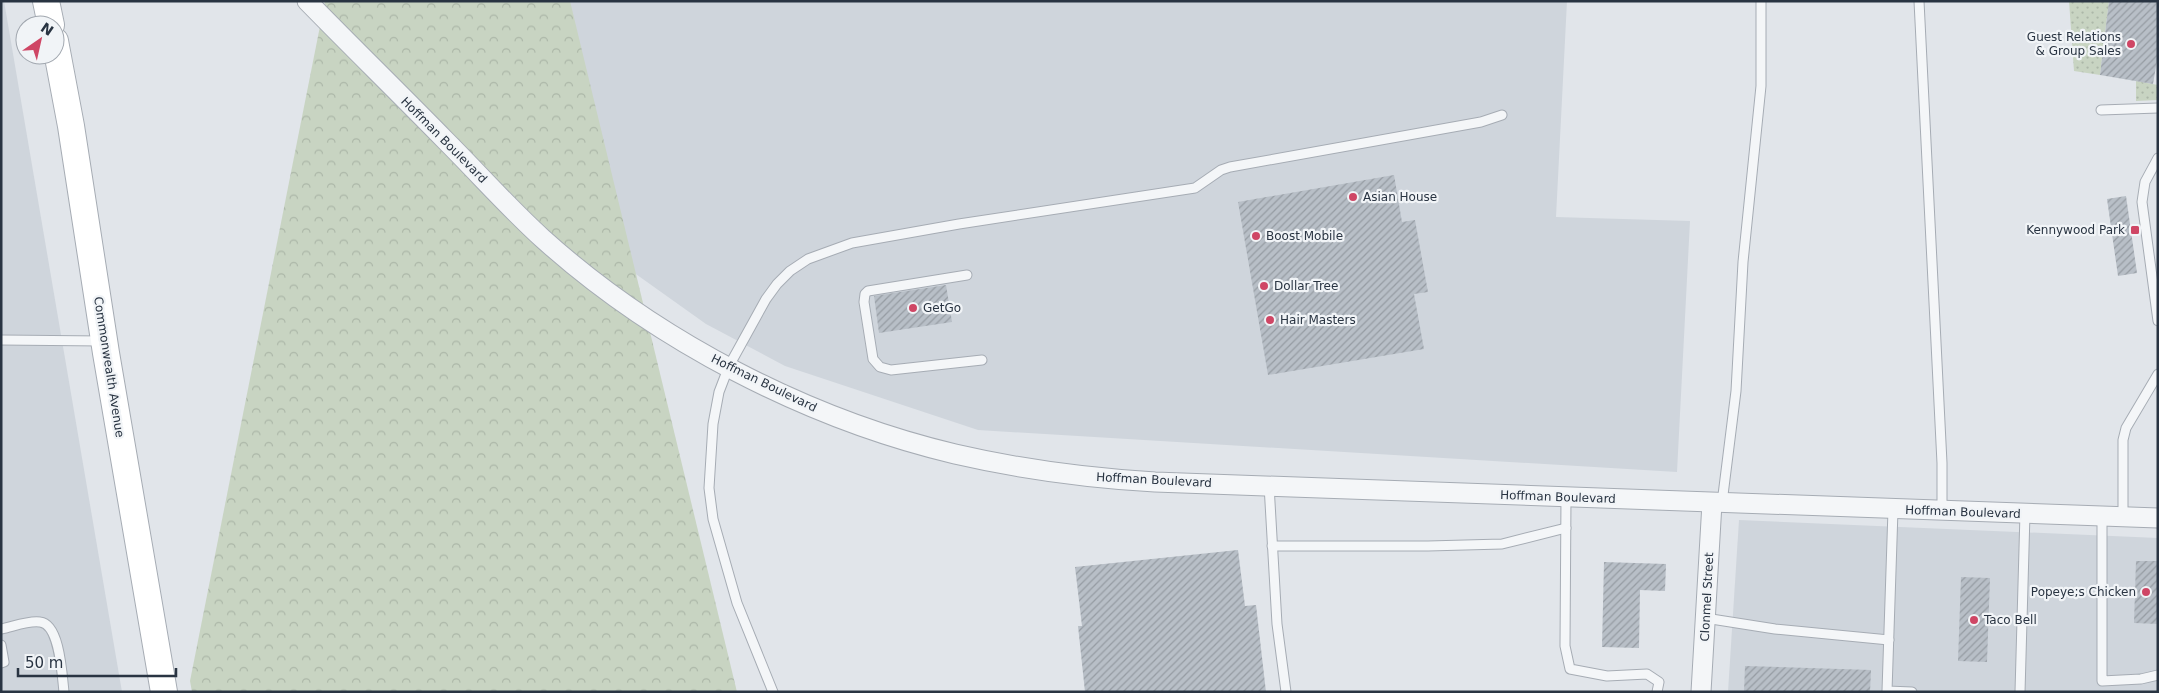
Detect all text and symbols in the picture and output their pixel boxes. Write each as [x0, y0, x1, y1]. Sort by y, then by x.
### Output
north arrow [15, 15, 65, 65]
text: N [38, 19, 57, 39]
place label: Guest Relations & Group Sales [2027, 30, 2121, 58]
marker: Guest Relations & Group Sales [2125, 38, 2137, 50]
street label: Hoffman Boulevard [398, 94, 490, 186]
place label: Asian House [1363, 190, 1437, 204]
marker: Asian House [1347, 191, 1359, 203]
place label: Kennywood Park [2026, 223, 2125, 237]
marker: Kennywood Park [2129, 224, 2141, 236]
place label: Boost Mobile [1266, 229, 1343, 243]
marker: Boost Mobile [1250, 230, 1262, 242]
place label: Dollar Tree [1274, 279, 1338, 293]
marker: Dollar Tree [1258, 280, 1270, 292]
street label: Commonwealth Avenue [91, 295, 127, 439]
place label: GetGo [923, 301, 961, 315]
marker: GetGo [907, 302, 919, 314]
place label: Hair Masters [1280, 313, 1356, 327]
marker: Hair Masters [1264, 314, 1276, 326]
street label: Hoffman Boulevard [709, 351, 819, 415]
street label: Hoffman Boulevard [1096, 470, 1212, 490]
street label: Hoffman Boulevard [1500, 488, 1616, 506]
street label: Hoffman Boulevard [1905, 503, 2021, 521]
street label: Clonmel Street [1698, 552, 1716, 642]
place label: Popeye;s Chicken [2031, 585, 2136, 599]
marker: Popeye;s Chicken [2140, 586, 2152, 598]
place label: Taco Bell [1983, 613, 2037, 627]
marker: Taco Bell [1968, 614, 1980, 626]
scale bar [18, 646, 175, 678]
text: 50 m [25, 654, 63, 672]

